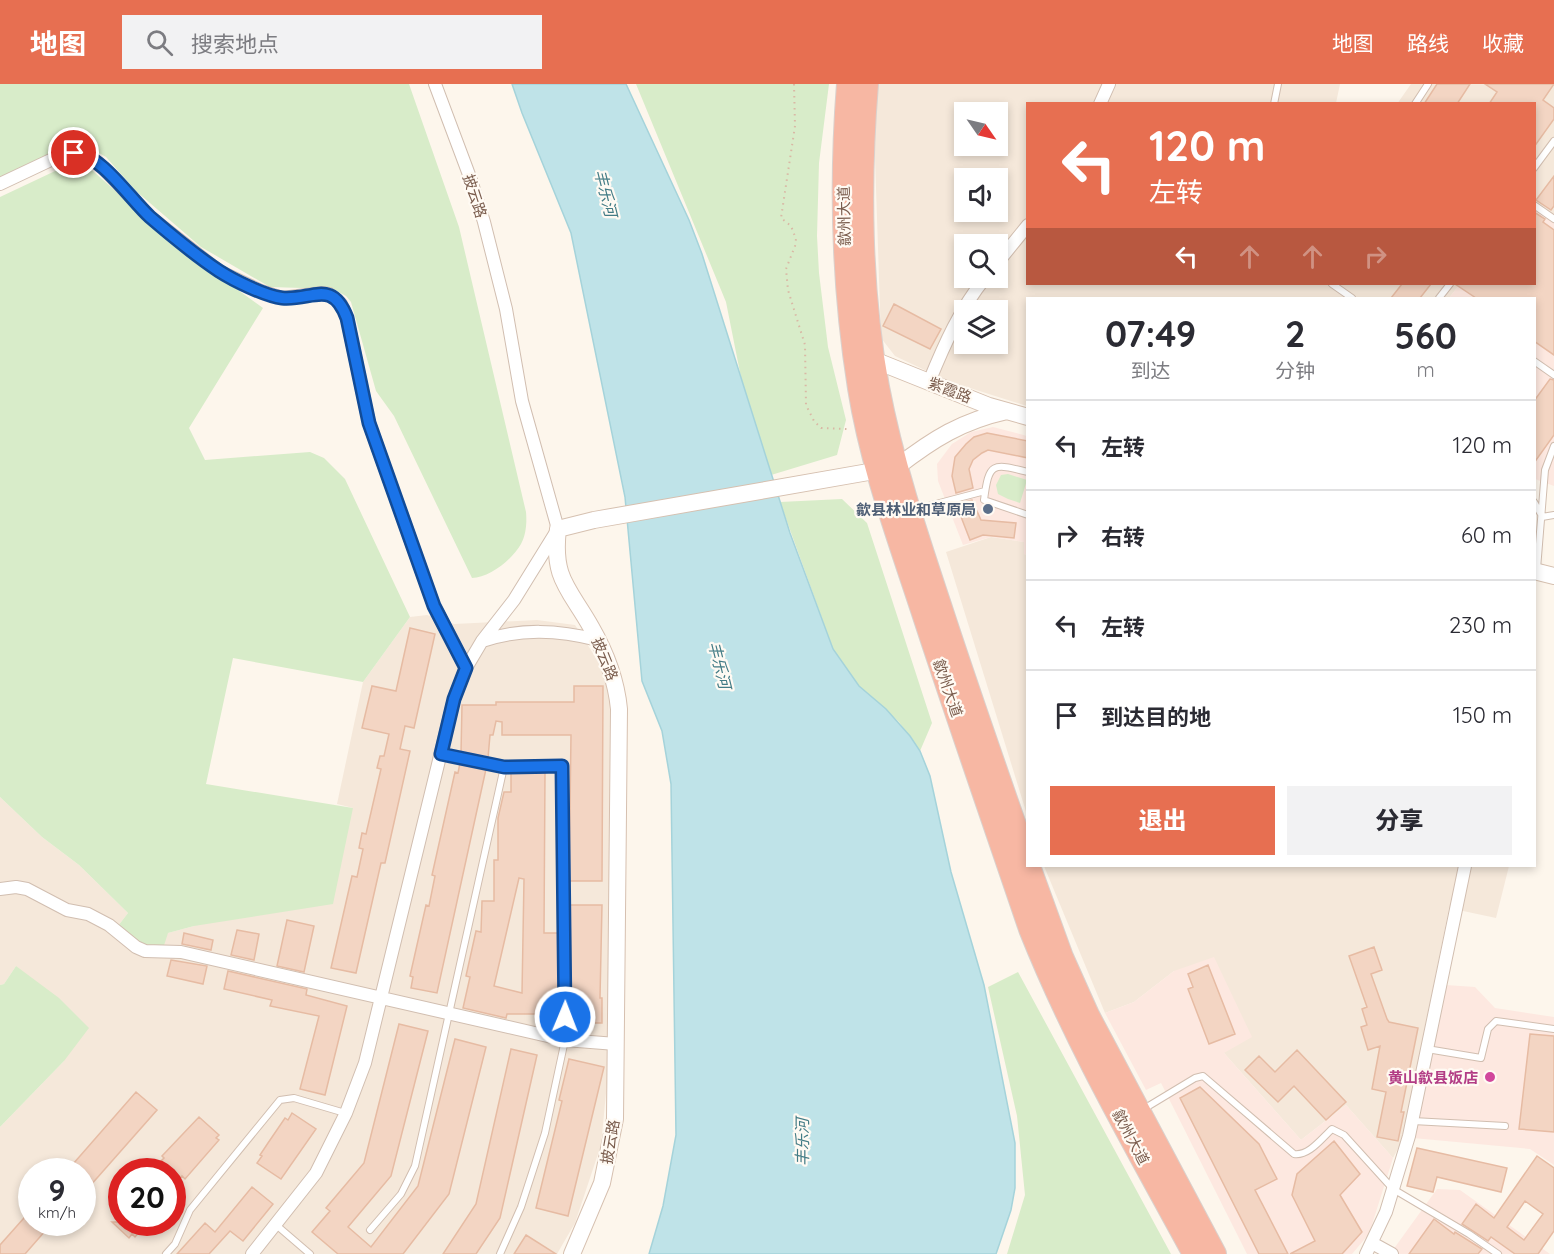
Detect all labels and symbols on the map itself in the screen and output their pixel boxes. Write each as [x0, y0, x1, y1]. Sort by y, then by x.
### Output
north arrow [954, 102, 1008, 156]
pin [48, 127, 99, 178]
water label: 丰乐河 [590, 167, 622, 222]
street label: 披云路 [459, 172, 491, 220]
street label: 歙州大道 [834, 186, 854, 246]
street label: 紫霞路 [926, 373, 974, 407]
place label: 歙县林业和草原局 [856, 500, 976, 519]
marker: 歙县林业和草原局 [981, 502, 995, 516]
street label: 披云路 [588, 635, 622, 683]
water label: 丰乐河 [704, 639, 736, 694]
street label: 歙州大道 [929, 657, 967, 719]
position arrow [533, 985, 597, 1049]
place label: 黄山歙县饭店 [1388, 1068, 1478, 1087]
marker: 黄山歙县饭店 [1483, 1070, 1497, 1084]
street label: 歙州大道 [1109, 1106, 1153, 1168]
water label: 丰乐河 [792, 1115, 812, 1166]
street label: 披云路 [597, 1118, 623, 1166]
speed limit sign: 20 [108, 1158, 186, 1236]

